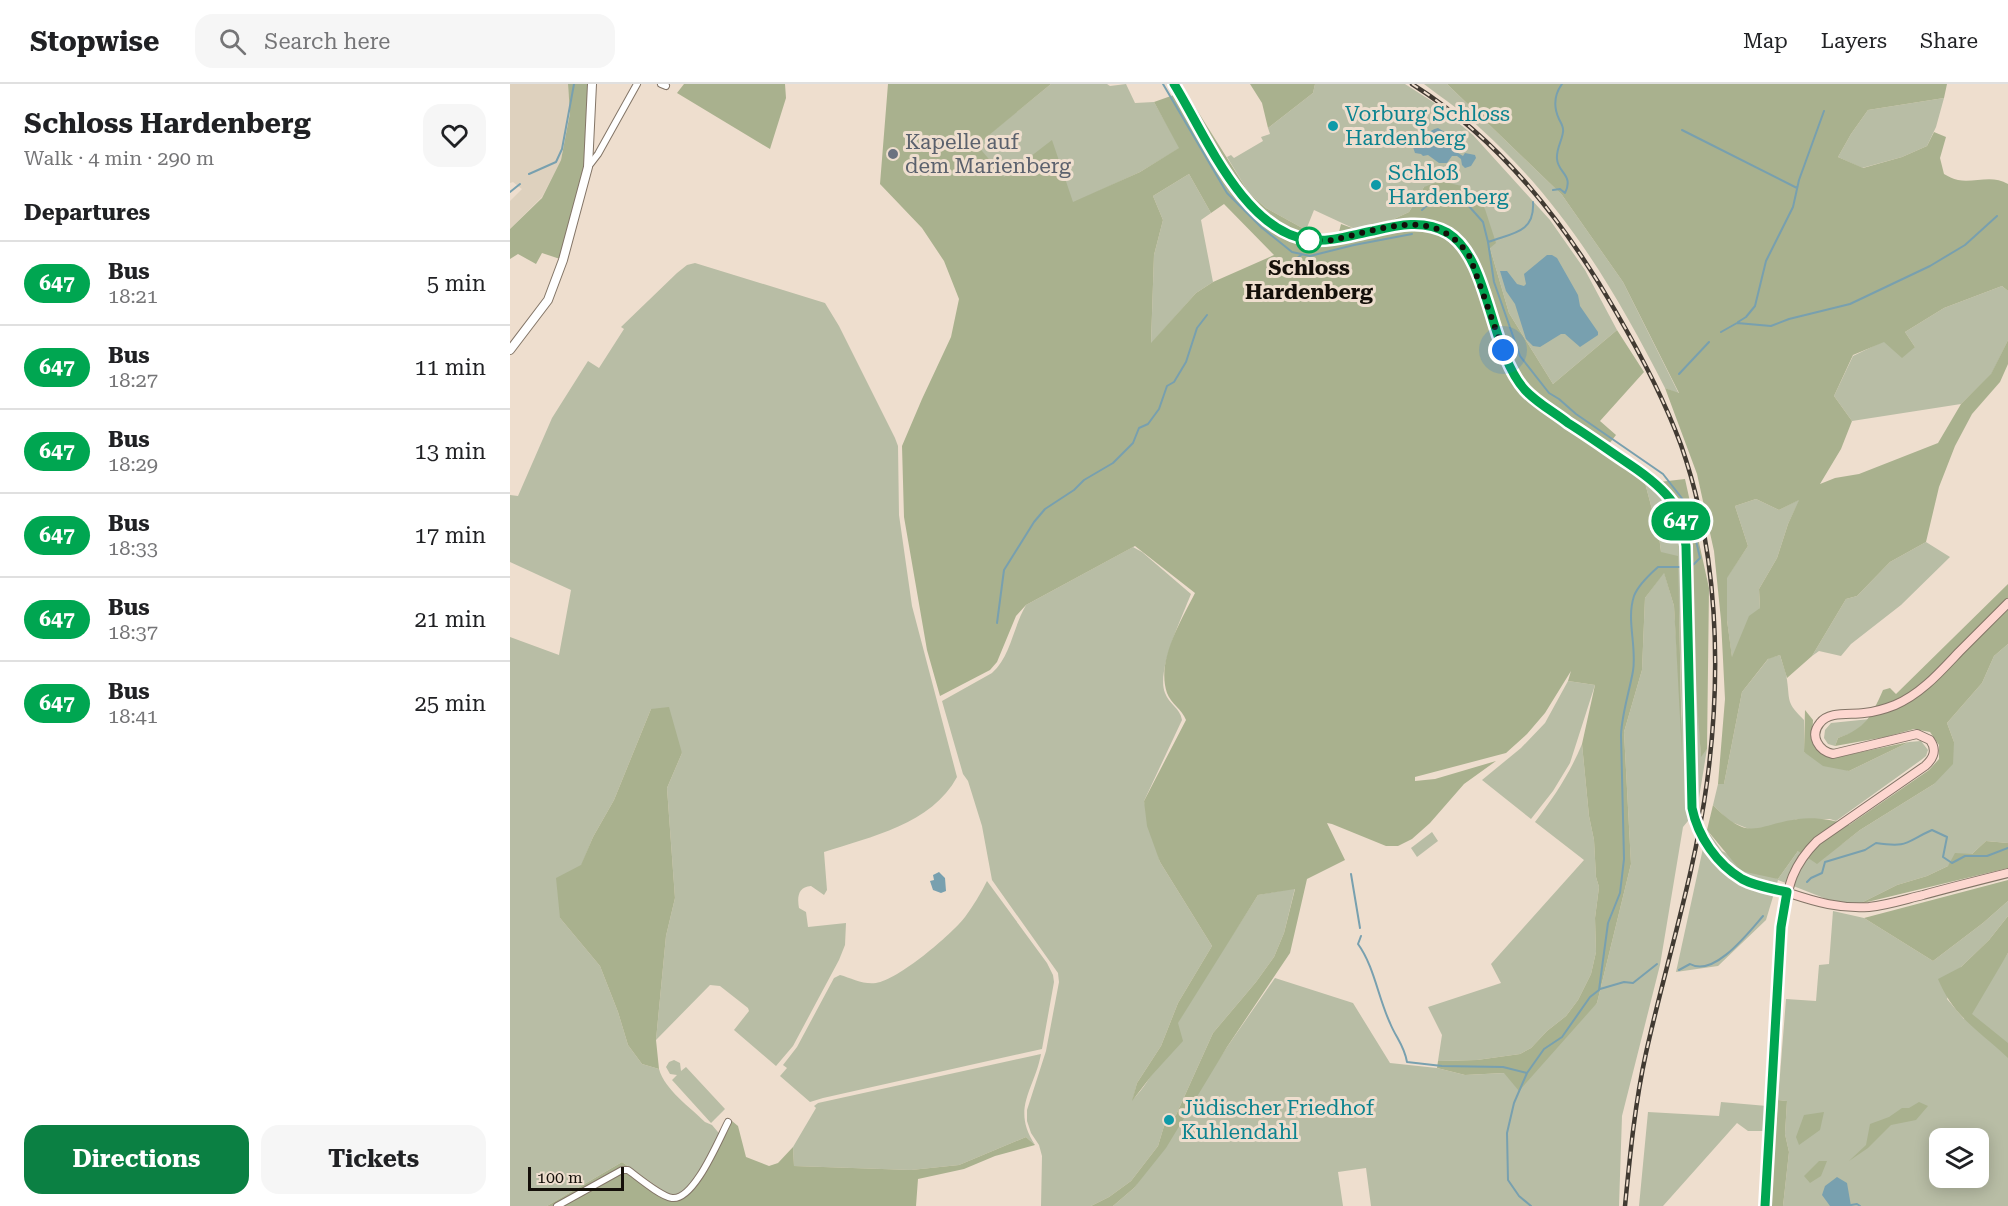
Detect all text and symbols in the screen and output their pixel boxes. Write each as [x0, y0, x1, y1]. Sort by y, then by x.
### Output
search box [195, 14, 615, 68]
text: Stopwise [30, 25, 159, 58]
icon: search [216, 25, 249, 58]
text: Search here [264, 29, 390, 54]
text: Map [1743, 29, 1788, 53]
text: Layers [1821, 29, 1887, 53]
text: Share [1920, 29, 1978, 53]
place label: Vorburg Schloss Hardenberg [1345, 102, 1510, 150]
button: heart [423, 104, 486, 167]
text: Schloss Hardenberg [24, 107, 311, 140]
marker: Vorburg Schloss Hardenberg [1326, 119, 1340, 133]
place label: Kapelle auf dem Marienberg [905, 130, 1071, 178]
text: Walk · 4 min · 290 m [24, 146, 214, 170]
marker: Kapelle auf dem Marienberg [886, 147, 900, 161]
place label: Schloß Hardenberg [1388, 161, 1509, 209]
marker: Schloß Hardenberg [1369, 178, 1383, 192]
text: Departures [24, 200, 150, 225]
marker: Schloss Hardenberg [1296, 227, 1322, 253]
place label: Schloss Hardenberg [1245, 256, 1373, 304]
text: Bus [108, 259, 150, 284]
text: 647 [39, 271, 75, 295]
text: 5 min [427, 271, 486, 296]
text: 18:21 [108, 284, 158, 308]
your location [1488, 335, 1518, 365]
text: Bus [108, 343, 150, 368]
text: 647 [39, 355, 75, 379]
text: 11 min [415, 355, 486, 380]
text: 18:27 [108, 368, 158, 392]
text: Bus [108, 427, 150, 452]
text: 647 [39, 439, 75, 463]
text: 13 min [415, 439, 486, 464]
text: 18:29 [108, 452, 158, 476]
line badge: 647 [1646, 502, 1716, 540]
text: 647 [1663, 509, 1699, 533]
text: Bus [108, 511, 150, 536]
text: 647 [39, 523, 75, 547]
text: 17 min [415, 523, 486, 548]
text: 18:33 [108, 536, 158, 560]
text: Bus [108, 595, 150, 620]
text: 647 [39, 607, 75, 631]
text: 21 min [415, 607, 486, 632]
text: 18:37 [108, 620, 158, 644]
text: Bus [108, 679, 150, 704]
text: 647 [39, 691, 75, 715]
text: 25 min [415, 691, 486, 716]
text: 18:41 [108, 704, 158, 728]
place label: Jüdischer Friedhof Kuhlendahl [1181, 1096, 1375, 1144]
marker: Jüdischer Friedhof Kuhlendahl [1162, 1113, 1176, 1127]
button: Directions [24, 1125, 249, 1194]
button: Tickets [261, 1125, 486, 1194]
map controls [1929, 1128, 1989, 1188]
button: layers [1929, 1128, 1989, 1188]
scale bar [528, 1164, 624, 1192]
text: 100 m [537, 1168, 583, 1187]

